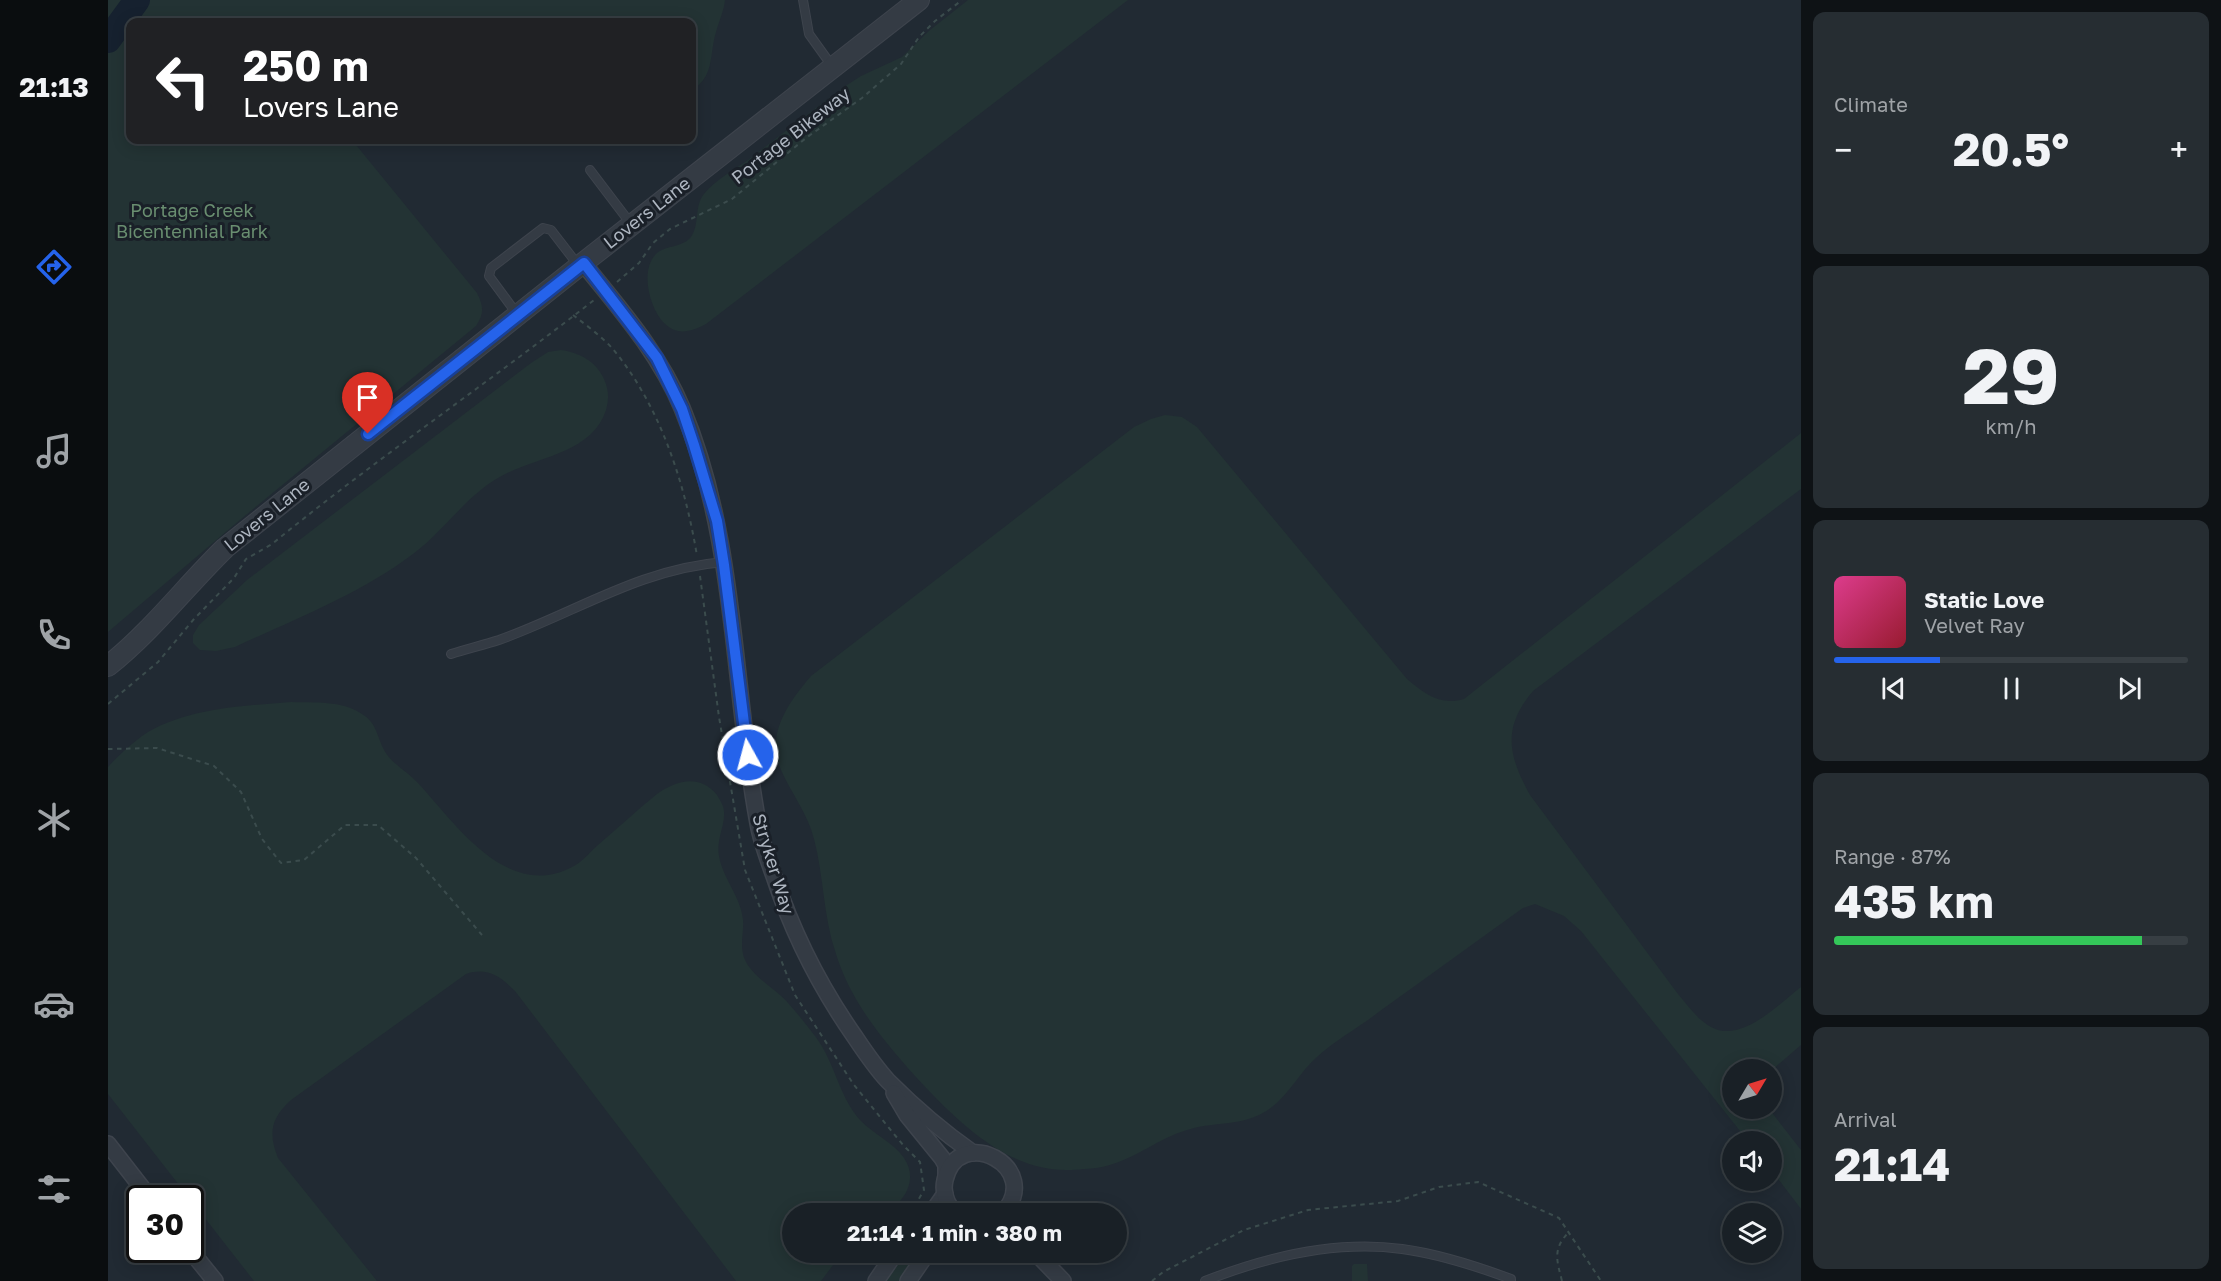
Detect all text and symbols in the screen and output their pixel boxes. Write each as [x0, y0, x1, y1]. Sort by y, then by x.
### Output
text: 250 m [243, 40, 369, 90]
icon: left [144, 42, 222, 120]
text: 21:13 [19, 71, 89, 103]
street label: Portage Bikeway [727, 82, 854, 188]
text: Lovers Lane [243, 91, 399, 123]
text: Climate [1834, 92, 1908, 116]
text: 20.5° [1953, 122, 2069, 176]
text: − [1834, 130, 1852, 169]
text: + [2170, 130, 2188, 169]
street label: Lovers Lane [599, 172, 694, 253]
park label: Portage Creek Bicentennial Park [116, 199, 268, 242]
icon: directions [33, 246, 75, 288]
text: 29 [1962, 328, 2060, 421]
pin [342, 372, 393, 434]
icon: arrive [351, 381, 384, 414]
text: km/h [1986, 414, 2036, 438]
icon: music [33, 430, 75, 472]
street label: Lovers Lane [219, 473, 314, 555]
text: Static Love [1924, 586, 2044, 613]
text: Velvet Ray [1924, 613, 2025, 637]
icon: phone [33, 614, 75, 656]
icon: previous [1877, 672, 1910, 705]
icon: pause [1995, 672, 2028, 705]
icon: next [2113, 672, 2146, 705]
position arrow [716, 723, 780, 787]
icon: climate [33, 799, 75, 841]
street label: Stryker Way [748, 811, 800, 917]
text: Range · 87% [1834, 844, 1951, 868]
text: 435 km [1834, 874, 1994, 928]
icon: car [33, 983, 75, 1025]
north arrow [1722, 1059, 1782, 1119]
map controls [1722, 1059, 1782, 1263]
text: Arrival [1834, 1107, 1897, 1131]
button: sound [1722, 1131, 1782, 1191]
text: 21:14 [1834, 1137, 1950, 1191]
icon: filters [33, 1168, 75, 1210]
speed limit sign: 30 [126, 1185, 204, 1263]
button: layers [1722, 1203, 1782, 1263]
text: 21:14 · 1 min · 380 m [847, 1219, 1062, 1246]

